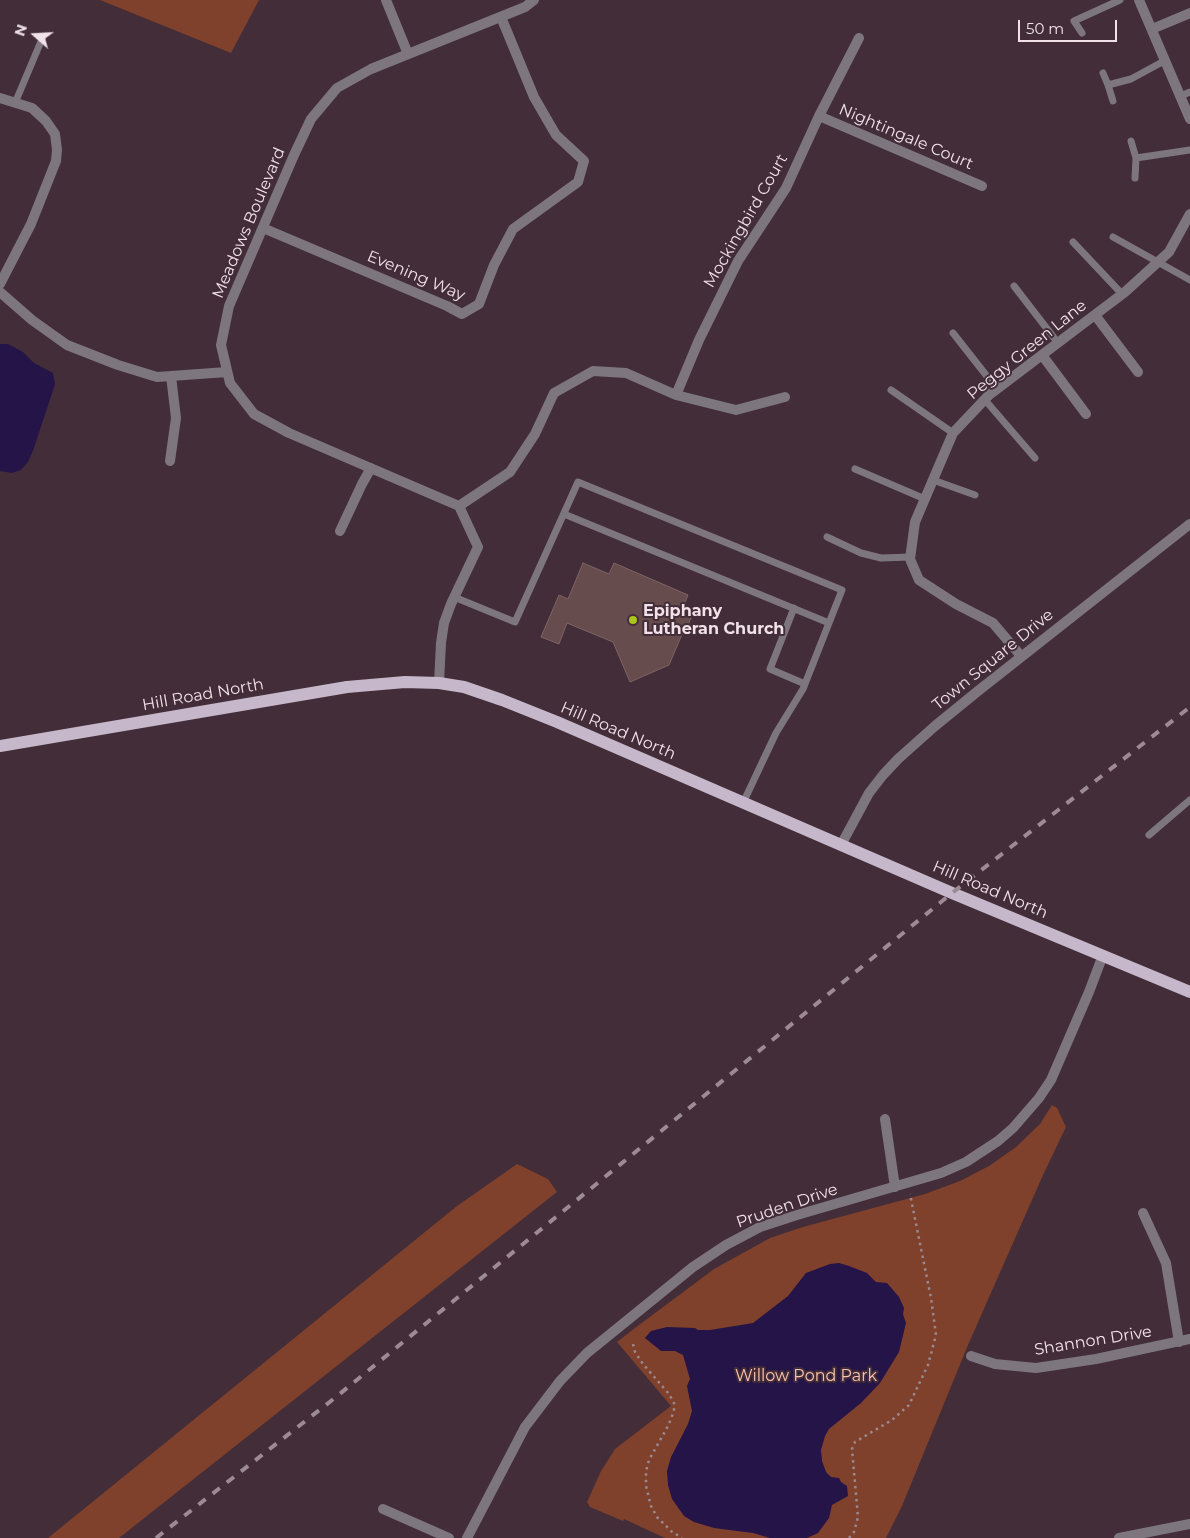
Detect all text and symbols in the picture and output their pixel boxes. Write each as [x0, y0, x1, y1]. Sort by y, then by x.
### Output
north arrow [10, 10, 60, 60]
scale bar [1020, 10, 1119, 42]
text: 50 m [1026, 19, 1064, 38]
text: N [10, 22, 31, 38]
street label: Nightingale Court [836, 100, 976, 174]
street label: Meadows Boulevard [208, 145, 290, 301]
street label: Mockingbird Court [700, 151, 792, 291]
street label: Evening Way [364, 247, 468, 305]
street label: Peggy Green Lane [963, 296, 1091, 404]
place label: Epiphany Lutheran Church [643, 601, 784, 639]
street label: Town Square Drive [929, 605, 1057, 715]
marker: Epiphany Lutheran Church [627, 614, 639, 626]
street label: Hill Road North [141, 675, 265, 715]
street label: Hill Road North [558, 698, 678, 764]
street label: Hill Road North [930, 857, 1050, 923]
street label: Pruden Drive [734, 1180, 840, 1232]
street label: Shannon Drive [1033, 1322, 1153, 1360]
park label: Willow Pond Park [735, 1366, 877, 1386]

